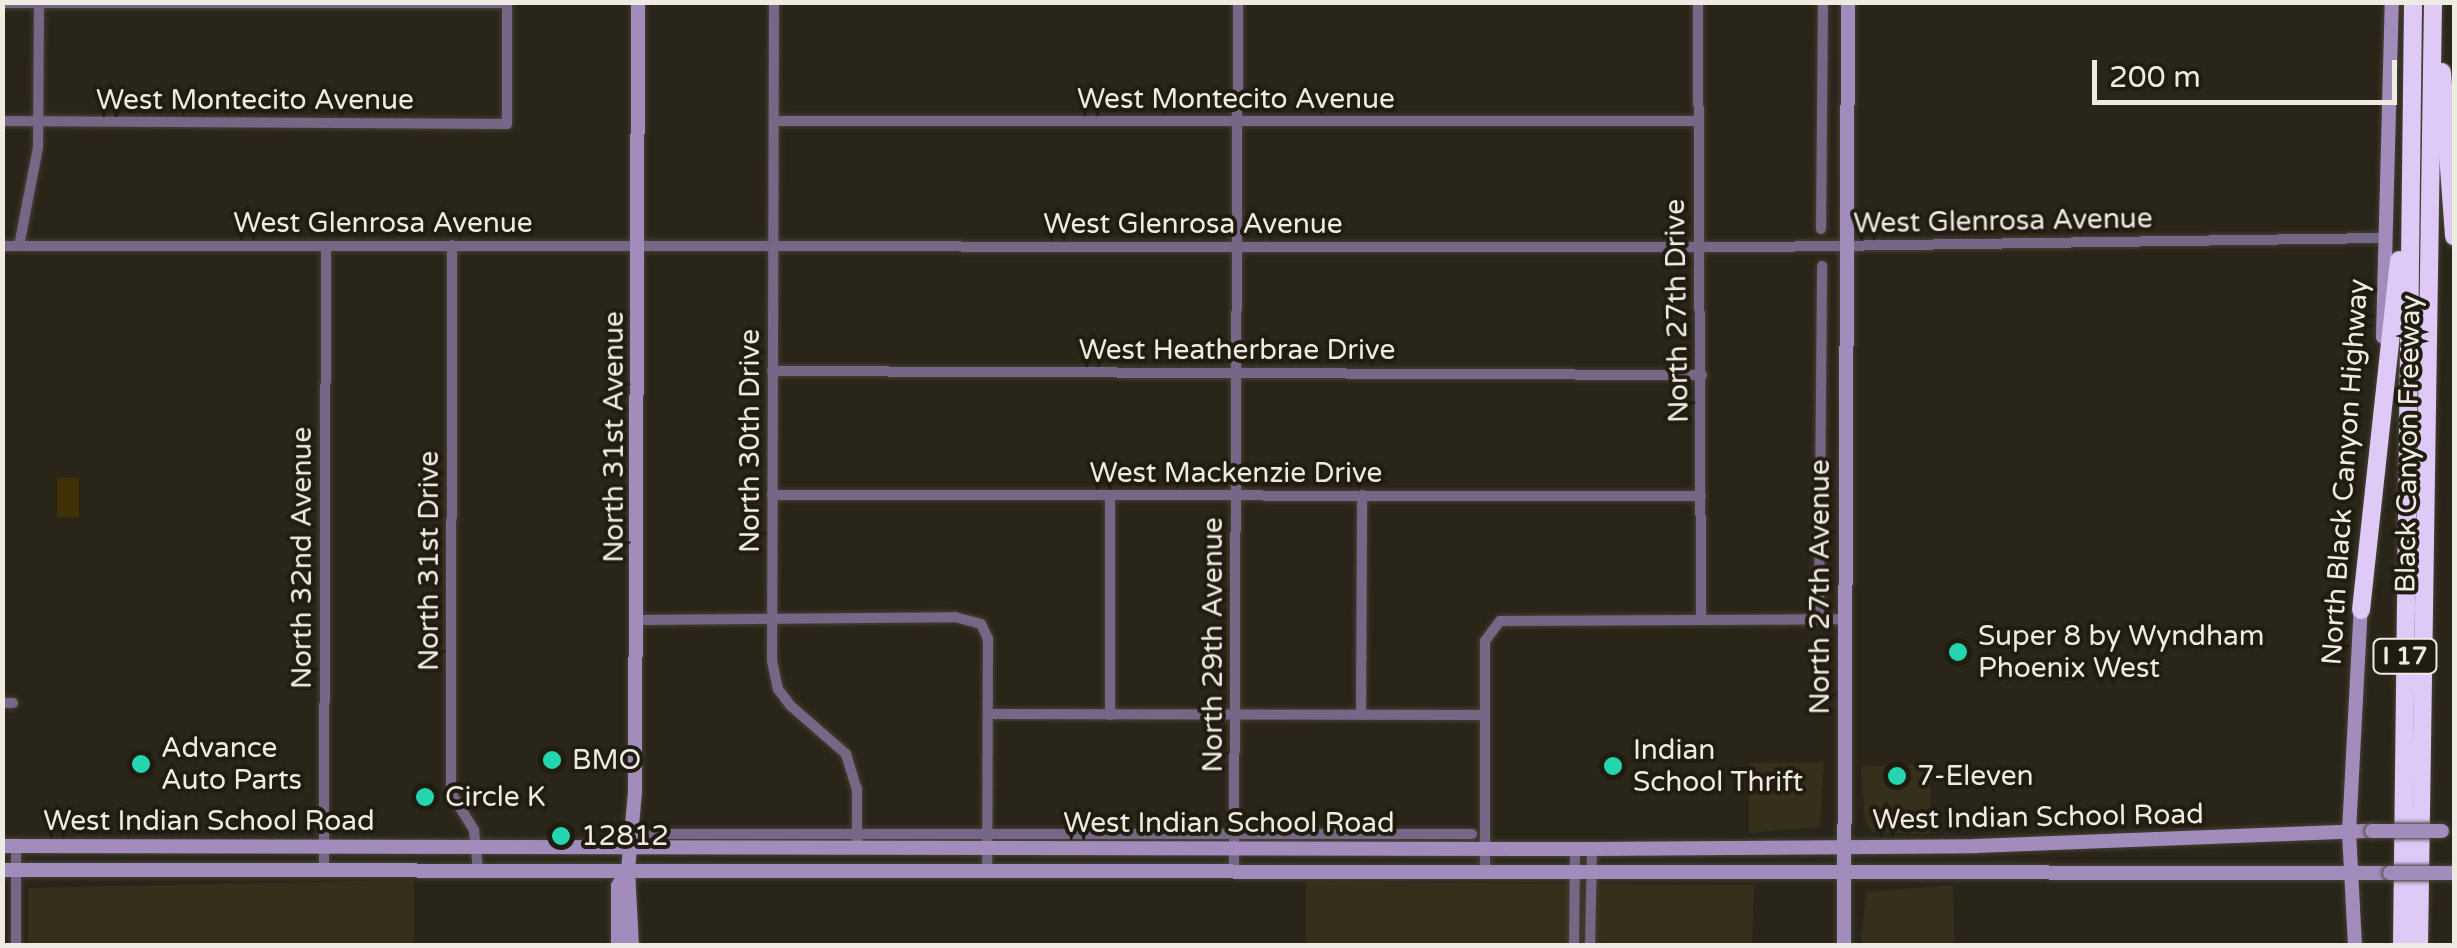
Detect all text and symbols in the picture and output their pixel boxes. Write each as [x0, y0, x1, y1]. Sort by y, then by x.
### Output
scale bar [2097, 40, 2402, 102]
text: 200 m [2109, 59, 2201, 96]
street label: West Montecito Avenue [1077, 82, 1395, 116]
street label: West Montecito Avenue [96, 83, 414, 117]
street label: North 27th Drive [1658, 199, 1696, 423]
street label: West Glenrosa Avenue [1853, 202, 2153, 240]
street label: West Glenrosa Avenue [233, 206, 533, 240]
street label: West Glenrosa Avenue [1043, 207, 1343, 241]
street label: North Black Canyon Highway [2315, 278, 2375, 666]
street label: Black Canyon Freeway [2389, 295, 2427, 593]
street label: North 31st Avenue [597, 311, 631, 563]
street label: North 30th Drive [733, 329, 767, 553]
street label: West Heatherbrae Drive [1079, 333, 1395, 367]
street label: North 32nd Avenue [285, 427, 319, 689]
street label: North 31st Drive [412, 451, 446, 671]
street label: West Mackenzie Drive [1090, 456, 1382, 490]
street label: North 27th Avenue [1803, 459, 1837, 715]
street label: North 29th Avenue [1196, 517, 1230, 773]
place label: Super 8 by Wyndham Phoenix West [1978, 619, 2264, 685]
road number: I 17 [2370, 636, 2440, 676]
marker: Super 8 by Wyndham Phoenix West [1947, 641, 1969, 663]
place label: Advance Auto Parts [161, 731, 302, 797]
place label: Indian School Thrift [1633, 733, 1803, 799]
place label: BMO [572, 743, 641, 777]
marker: BMO [541, 749, 563, 771]
marker: Advance Auto Parts [130, 753, 152, 775]
marker: Indian School Thrift [1602, 755, 1624, 777]
place label: 7-Eleven [1917, 759, 2034, 793]
marker: 7-Eleven [1886, 765, 1908, 787]
place label: Circle K [445, 780, 546, 814]
marker: Circle K [414, 786, 436, 808]
street label: West Indian School Road [1872, 797, 2204, 837]
street label: West Indian School Road [43, 804, 375, 838]
street label: West Indian School Road [1063, 806, 1395, 840]
place label: 12812 [581, 819, 669, 853]
marker: 12812 [550, 825, 572, 847]

